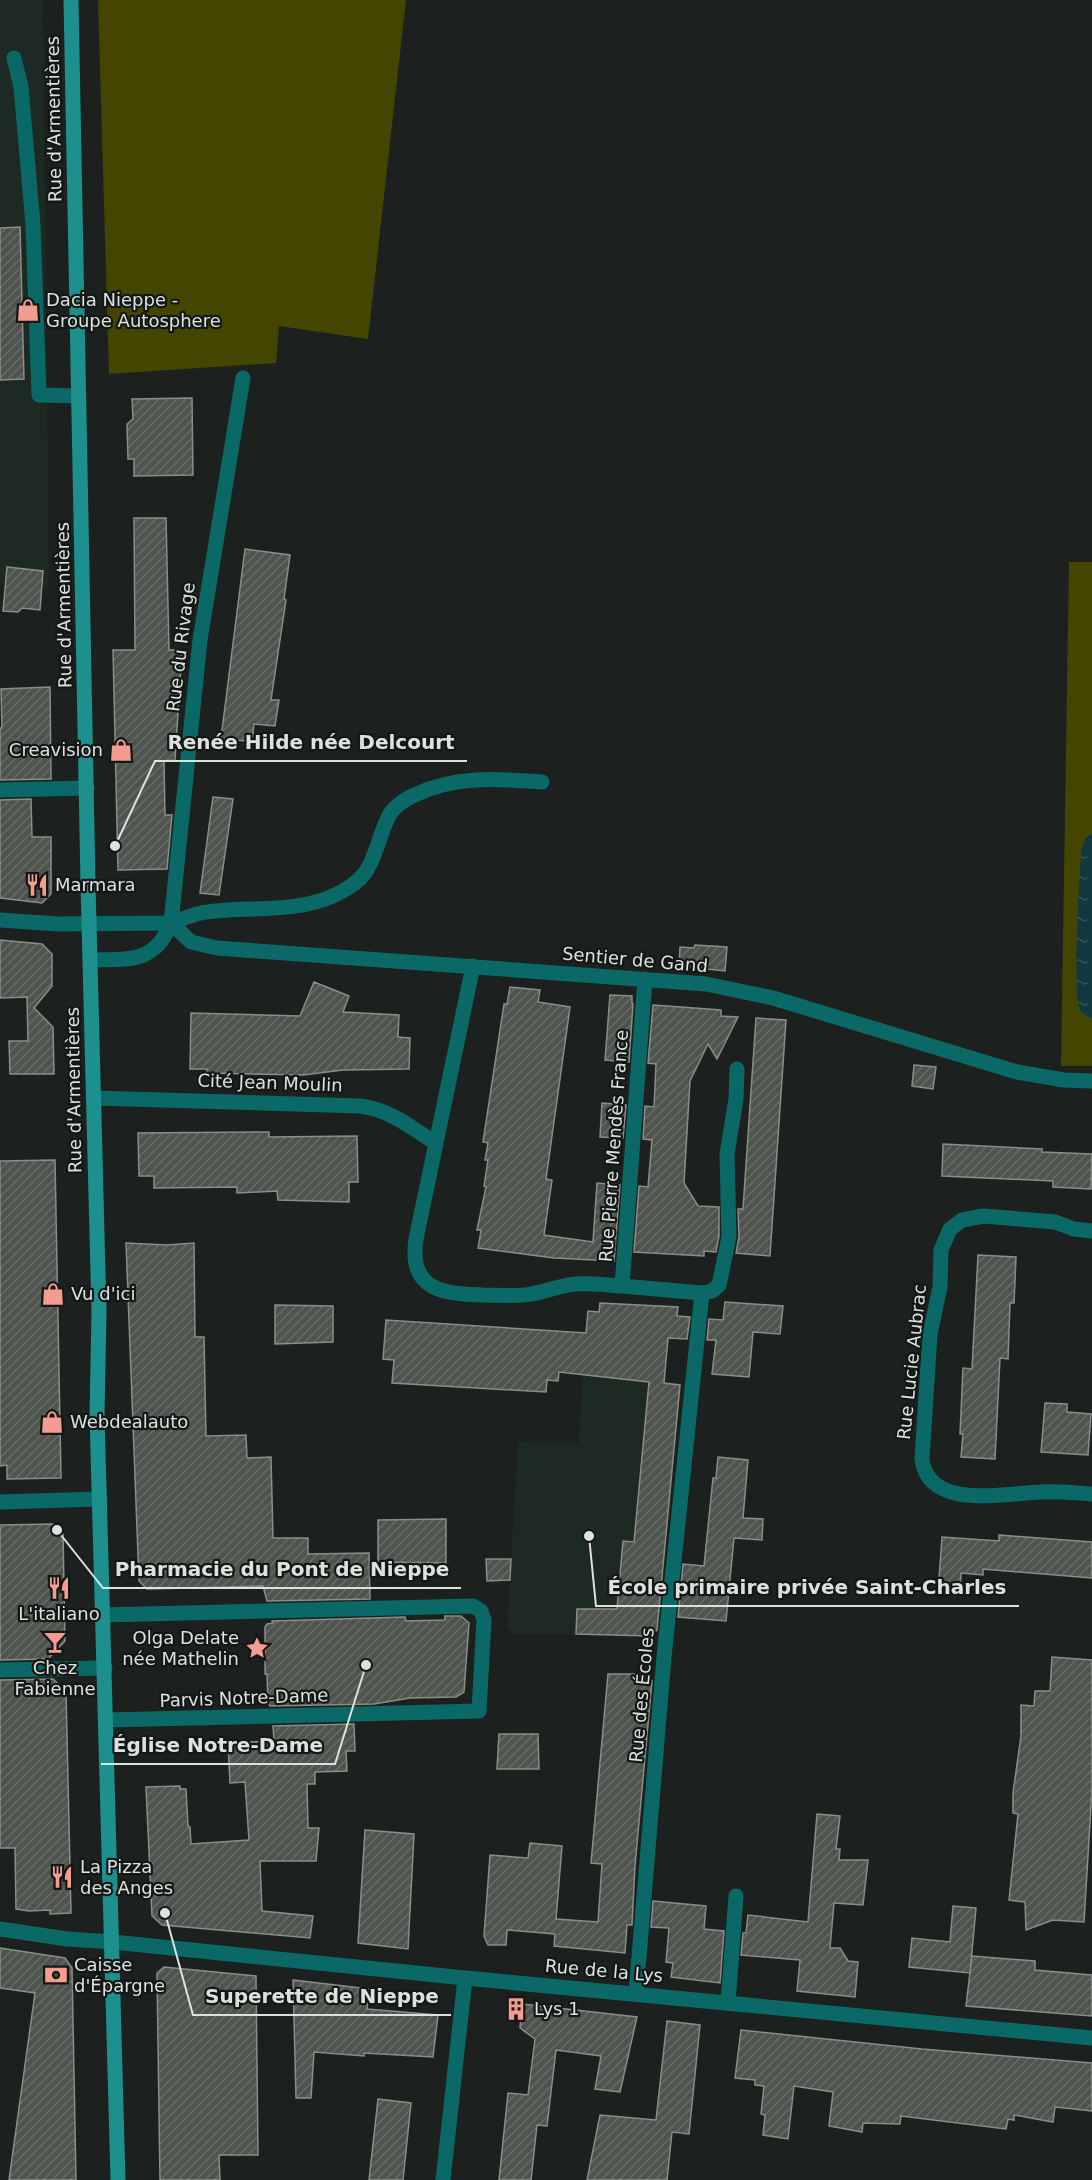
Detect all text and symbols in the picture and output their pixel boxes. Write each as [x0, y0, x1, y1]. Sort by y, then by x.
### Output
street label: Rue d'Armentières [42, 36, 65, 202]
place label: Dacia Nieppe - Groupe Autosphere [46, 289, 221, 331]
shop icon: Dacia Nieppe - Groupe Autosphere [15, 297, 41, 323]
street label: Rue d'Armentières [52, 522, 75, 688]
street label: Rue du Rivage [162, 581, 199, 713]
callout: Renée Hilde née Delcourt [155, 723, 467, 761]
text: Renée Hilde née Delcourt [167, 730, 455, 754]
shop icon: Creavision [108, 737, 134, 763]
place label: Creavision [9, 739, 103, 760]
restaurant icon: Marmara [24, 872, 50, 898]
place label: Marmara [55, 874, 136, 895]
street label: Sentier de Gand [561, 943, 709, 976]
street label: Rue d'Armentières [62, 1007, 85, 1173]
street label: Rue Pierre Mendès France [595, 1029, 632, 1263]
street label: Cité Jean Moulin [197, 1069, 343, 1096]
shop icon: Vu d'ici [40, 1281, 66, 1307]
place label: Vu d'ici [71, 1283, 136, 1304]
street label: Rue Lucie Aubrac [893, 1283, 930, 1441]
shop icon: Webdealauto [39, 1409, 65, 1435]
place label: Webdealauto [70, 1411, 188, 1432]
callout: Pharmacie du Pont de Nieppe [103, 1550, 461, 1588]
text: Pharmacie du Pont de Nieppe [115, 1557, 449, 1581]
callout: École primaire privée Saint-Charles [596, 1568, 1019, 1606]
restaurant icon: L'italiano [46, 1575, 72, 1601]
text: École primaire privée Saint-Charles [608, 1575, 1006, 1599]
place label: L'italiano [18, 1603, 100, 1624]
place label: Olga Delate née Mathelin [122, 1627, 239, 1669]
street label: Rue des Écoles [625, 1627, 658, 1763]
bar icon: Chez Fabienne [42, 1629, 68, 1655]
place icon: Olga Delate née Mathelin [244, 1635, 270, 1661]
place label: Chez Fabienne [14, 1657, 96, 1699]
street label: Parvis Notre-Dame [159, 1684, 329, 1711]
callout: Église Notre-Dame [101, 1726, 335, 1764]
text: Église Notre-Dame [113, 1733, 323, 1757]
place label: La Pizza des Anges [80, 1856, 173, 1898]
restaurant icon: La Pizza des Anges [49, 1864, 75, 1890]
place label: Caisse d'Épargne [74, 1954, 165, 1996]
street label: Rue de la Lys [544, 1955, 664, 1986]
bank icon: Caisse d'Épargne [43, 1962, 69, 1988]
callout: Superette de Nieppe [193, 1977, 451, 2015]
text: Superette de Nieppe [205, 1984, 439, 2008]
building icon: Lys 1 [503, 1996, 529, 2022]
place label: Lys 1 [534, 1998, 580, 2019]

